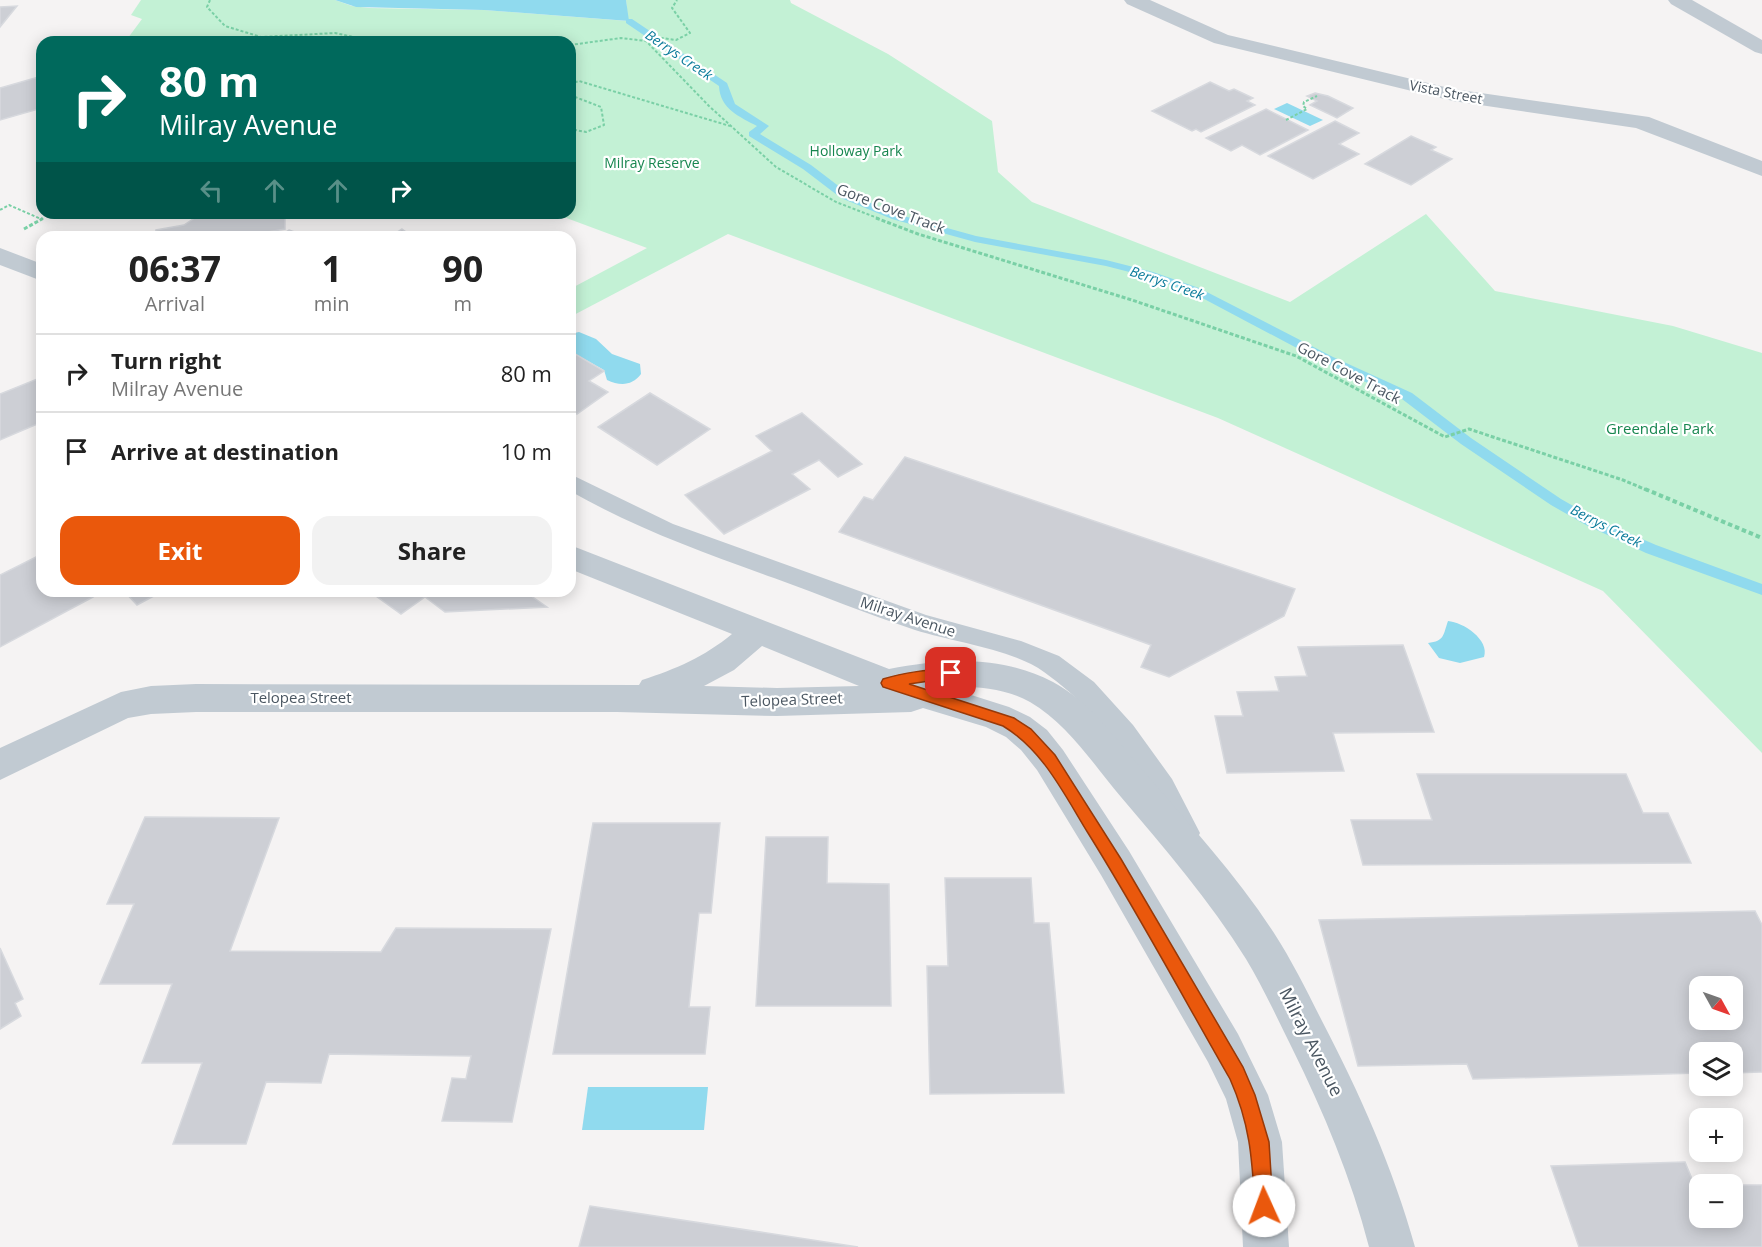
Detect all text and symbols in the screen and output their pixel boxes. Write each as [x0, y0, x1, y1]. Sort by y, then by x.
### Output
water label: Berrys Creek [642, 25, 718, 85]
text: 80 m [159, 52, 259, 109]
icon: right [60, 60, 138, 138]
street label: Vista Street [1408, 75, 1484, 108]
text: Milray Avenue [159, 106, 338, 143]
park label: Holloway Park [810, 141, 903, 160]
park label: Milray Reserve [604, 153, 700, 172]
icon: left [195, 174, 228, 207]
icon: ahead [258, 174, 291, 207]
icon: ahead [321, 174, 354, 207]
icon: right [384, 174, 417, 207]
street label: Gore Cove Track [834, 178, 948, 238]
text: 06:37 [129, 244, 221, 293]
text: 1 [321, 244, 342, 293]
text: 90 [442, 244, 483, 293]
water label: Berrys Creek [1128, 261, 1208, 304]
text: Arrival [145, 290, 205, 317]
text: min [314, 290, 350, 317]
text: m [454, 290, 472, 317]
street label: Gore Cove Track [1294, 336, 1405, 408]
text: Turn right [111, 345, 222, 375]
icon: right [60, 357, 93, 390]
text: 80 m [501, 358, 552, 388]
text: Milray Avenue [111, 375, 243, 402]
park label: Greendale Park [1606, 418, 1714, 438]
icon: arrive [60, 435, 93, 468]
text: Arrive at destination [111, 436, 339, 466]
text: 10 m [501, 436, 552, 466]
water label: Berrys Creek [1568, 500, 1646, 552]
button: Exit [60, 516, 300, 585]
button: Share [312, 516, 552, 585]
street label: Milray Avenue [858, 591, 959, 641]
pin [925, 647, 976, 698]
icon: arrive [934, 656, 967, 689]
street label: Telopea Street [250, 687, 352, 707]
street label: Telopea Street [741, 687, 843, 711]
north arrow [1689, 976, 1743, 1030]
map controls [1689, 976, 1743, 1228]
street label: Milray Avenue [1274, 983, 1350, 1100]
button: layers [1689, 1042, 1743, 1096]
button: + [1689, 1108, 1743, 1162]
position arrow [1232, 1174, 1296, 1238]
button: − [1689, 1174, 1743, 1228]

